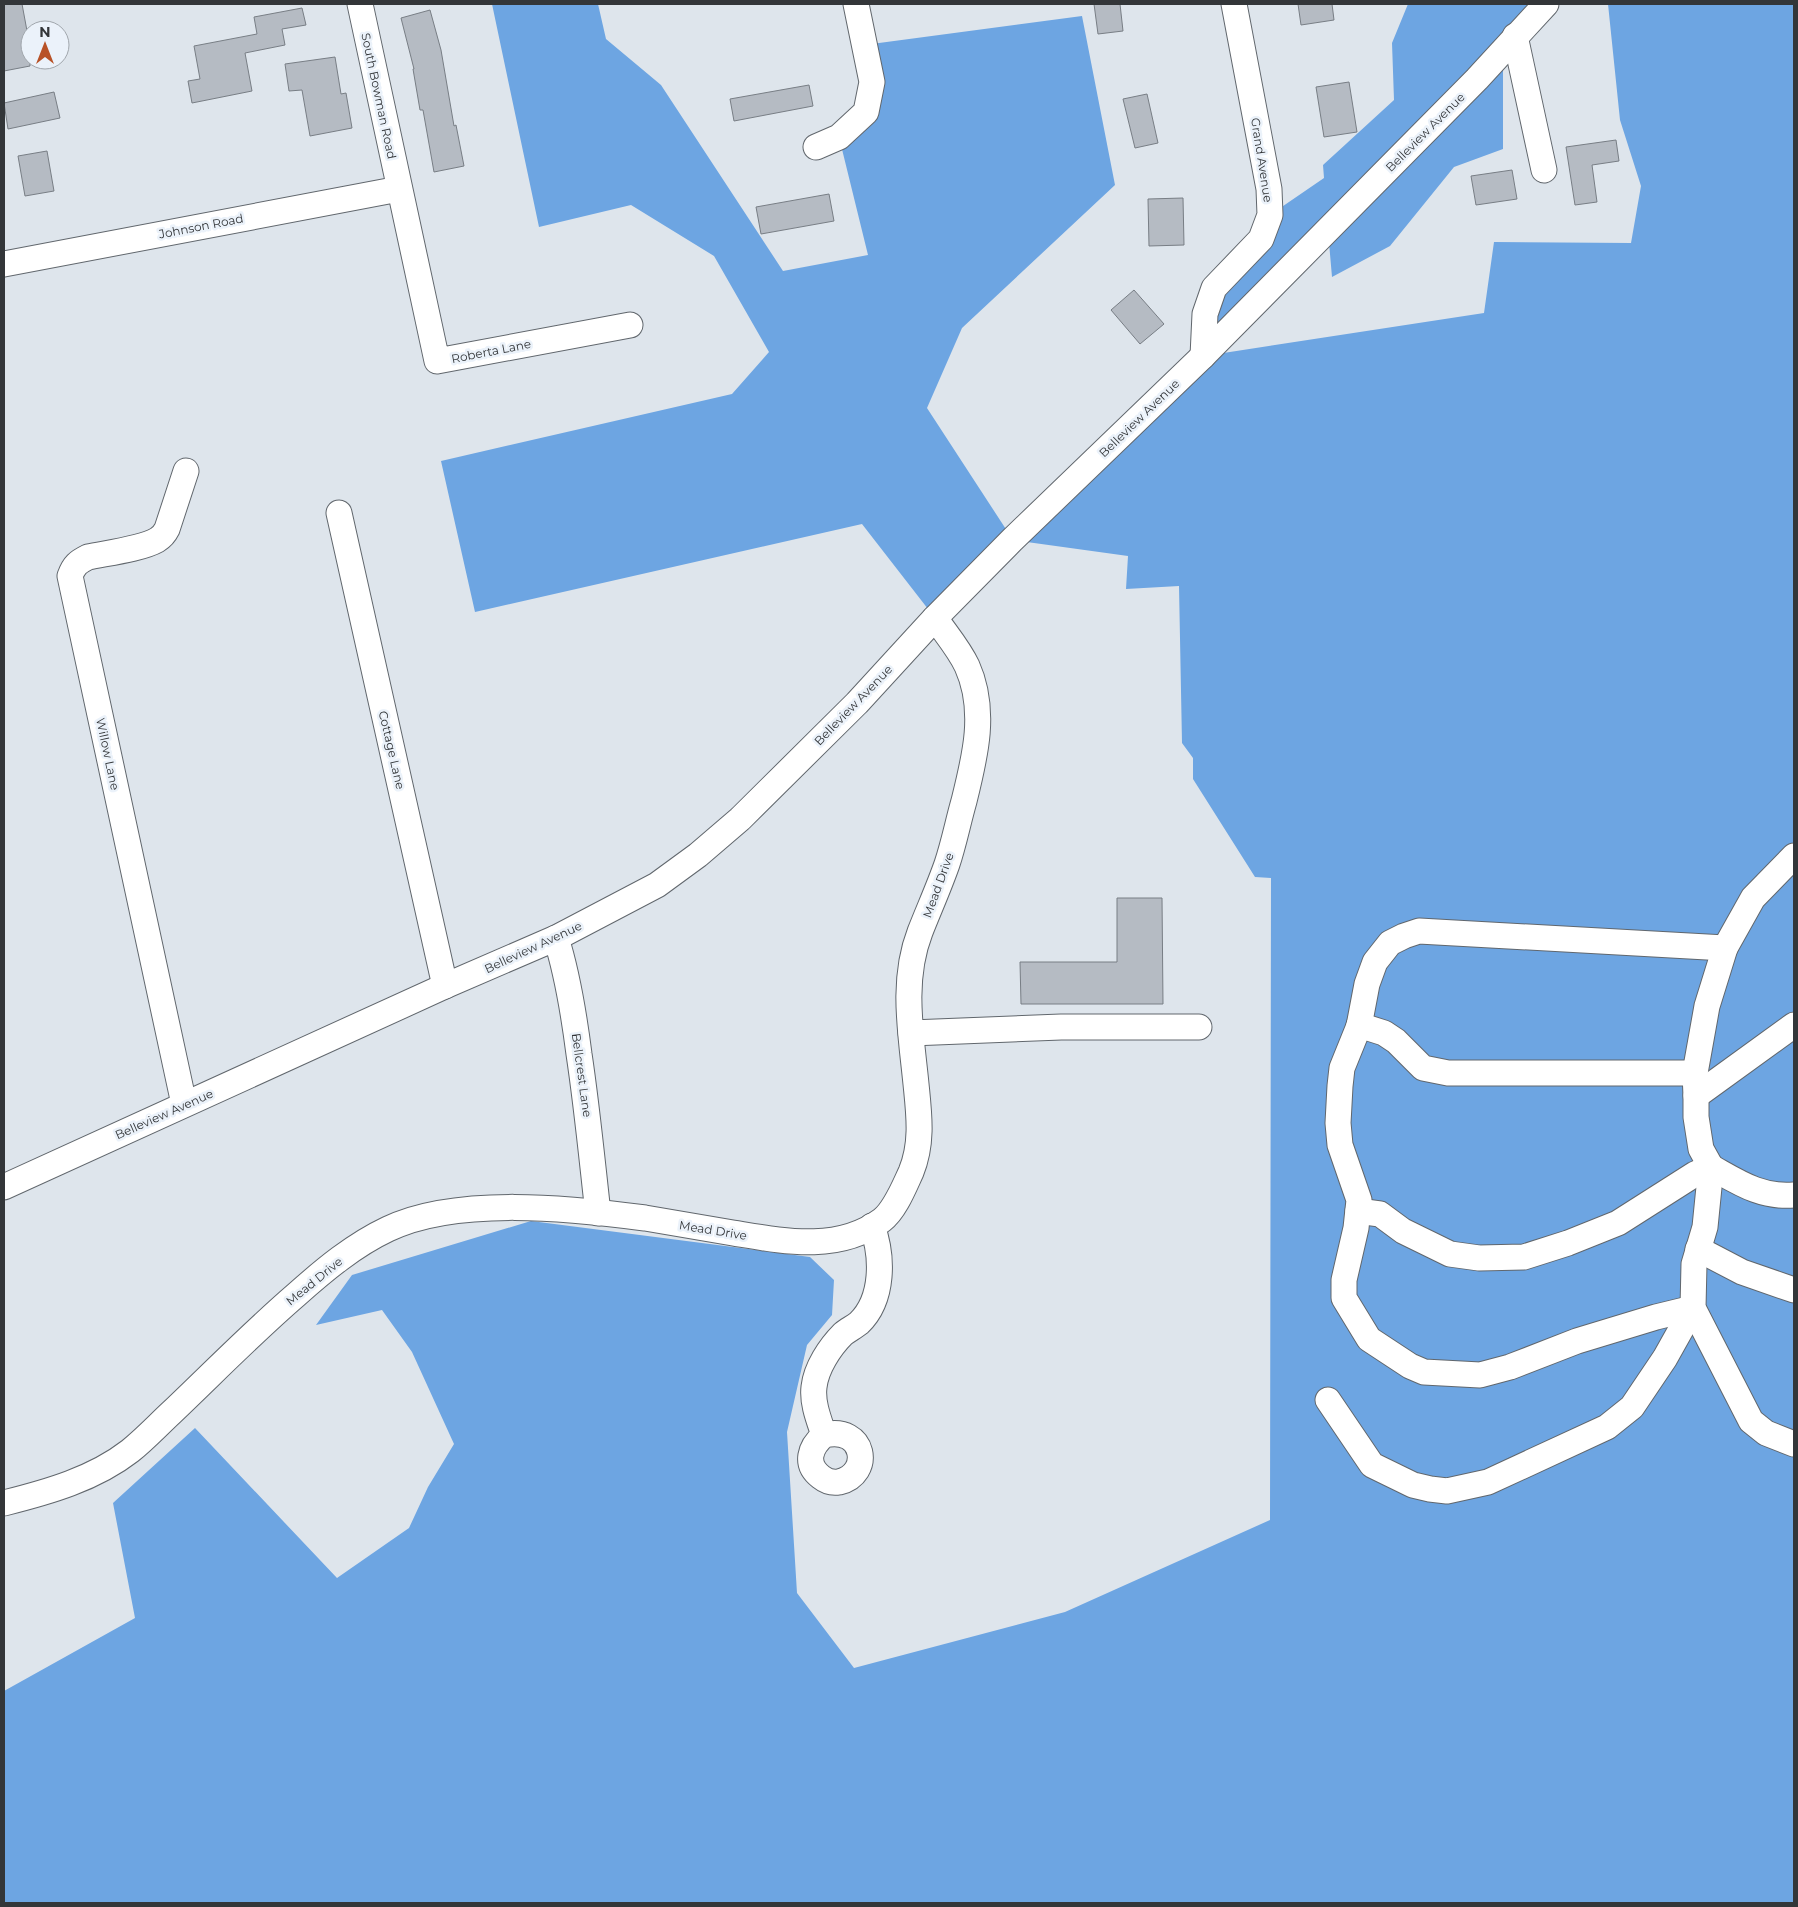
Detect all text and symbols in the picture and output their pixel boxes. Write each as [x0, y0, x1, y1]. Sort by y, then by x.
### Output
north arrow [20, 20, 70, 70]
text: N [39, 23, 51, 41]
street label: South Bowman Road [358, 32, 400, 160]
street label: Belleview Avenue [1382, 89, 1468, 175]
street label: Grand Avenue [1248, 117, 1276, 203]
street label: Johnson Road [156, 210, 245, 242]
street label: Roberta Lane [450, 336, 532, 366]
street label: Belleview Avenue [1096, 376, 1182, 460]
street label: Belleview Avenue [811, 662, 895, 748]
street label: Cottage Lane [376, 709, 408, 791]
street label: Willow Lane [93, 717, 123, 791]
street label: Mead Drive [919, 850, 957, 920]
street label: Belleview Avenue [482, 918, 584, 976]
street label: Bellcrest Lane [569, 1032, 595, 1118]
street label: Belleview Avenue [113, 1086, 215, 1142]
street label: Mead Drive [678, 1217, 748, 1243]
street label: Mead Drive [283, 1254, 345, 1308]

